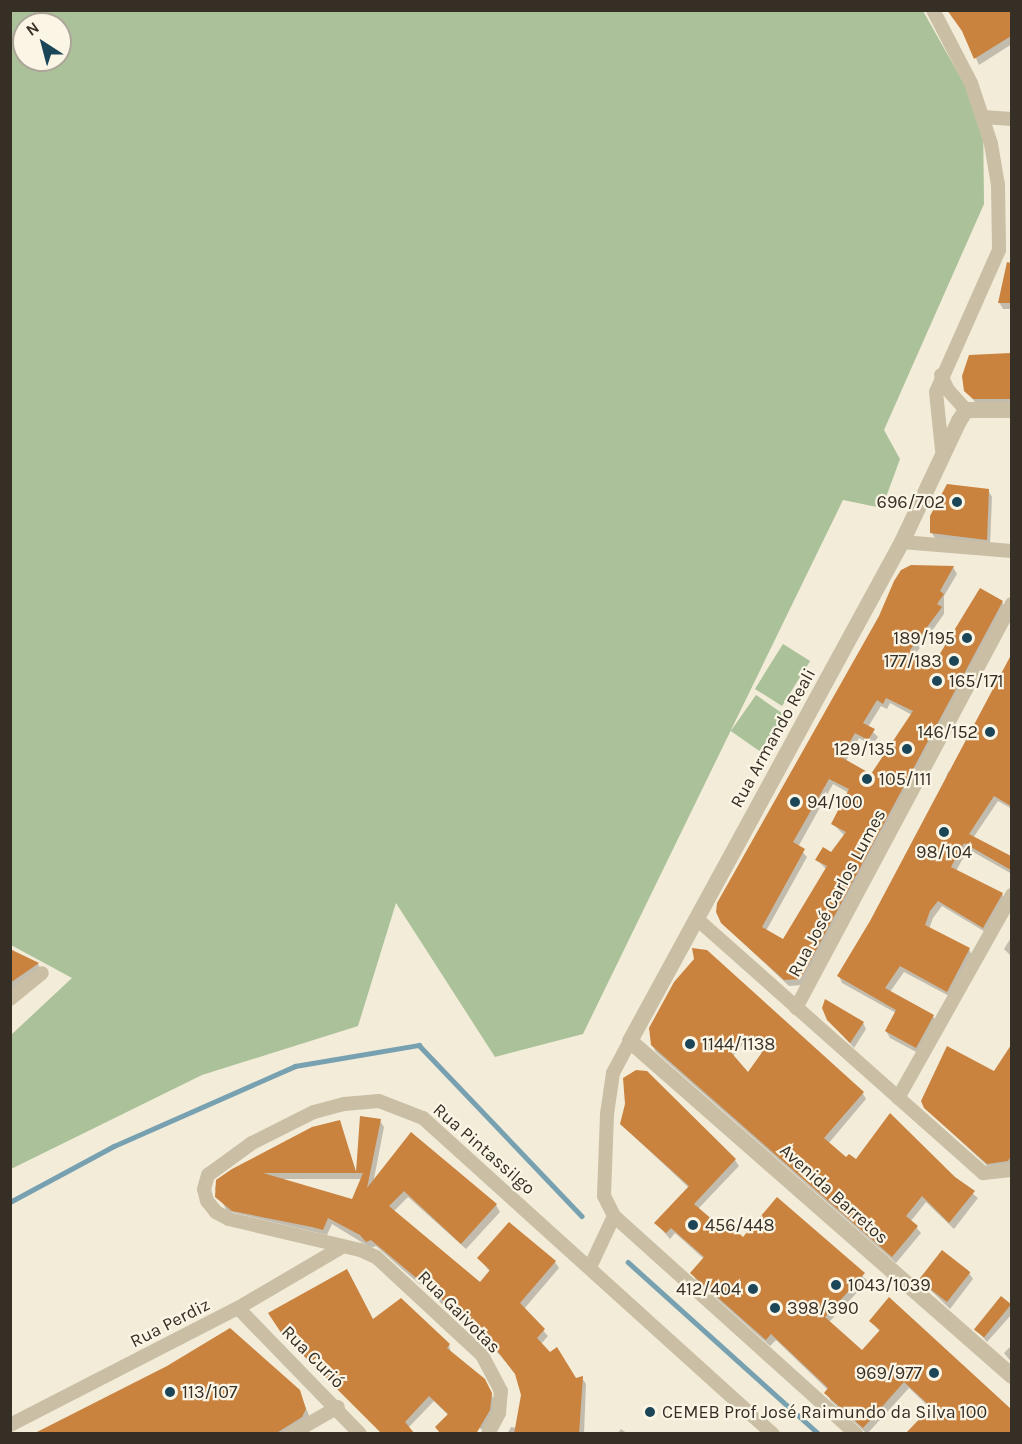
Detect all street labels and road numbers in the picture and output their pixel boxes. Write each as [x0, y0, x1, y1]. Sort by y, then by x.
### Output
street label: Rua Armando Reali [726, 665, 820, 811]
street label: Rua José Carlos Lumes [784, 805, 890, 981]
street label: Rua Pintassilgo [429, 1099, 539, 1199]
street label: Avenida Barretos [775, 1140, 893, 1248]
street label: Rua Gaivotas [413, 1266, 505, 1358]
street label: Rua Perdiz [127, 1294, 213, 1352]
street label: Rua Curió [277, 1321, 349, 1393]

